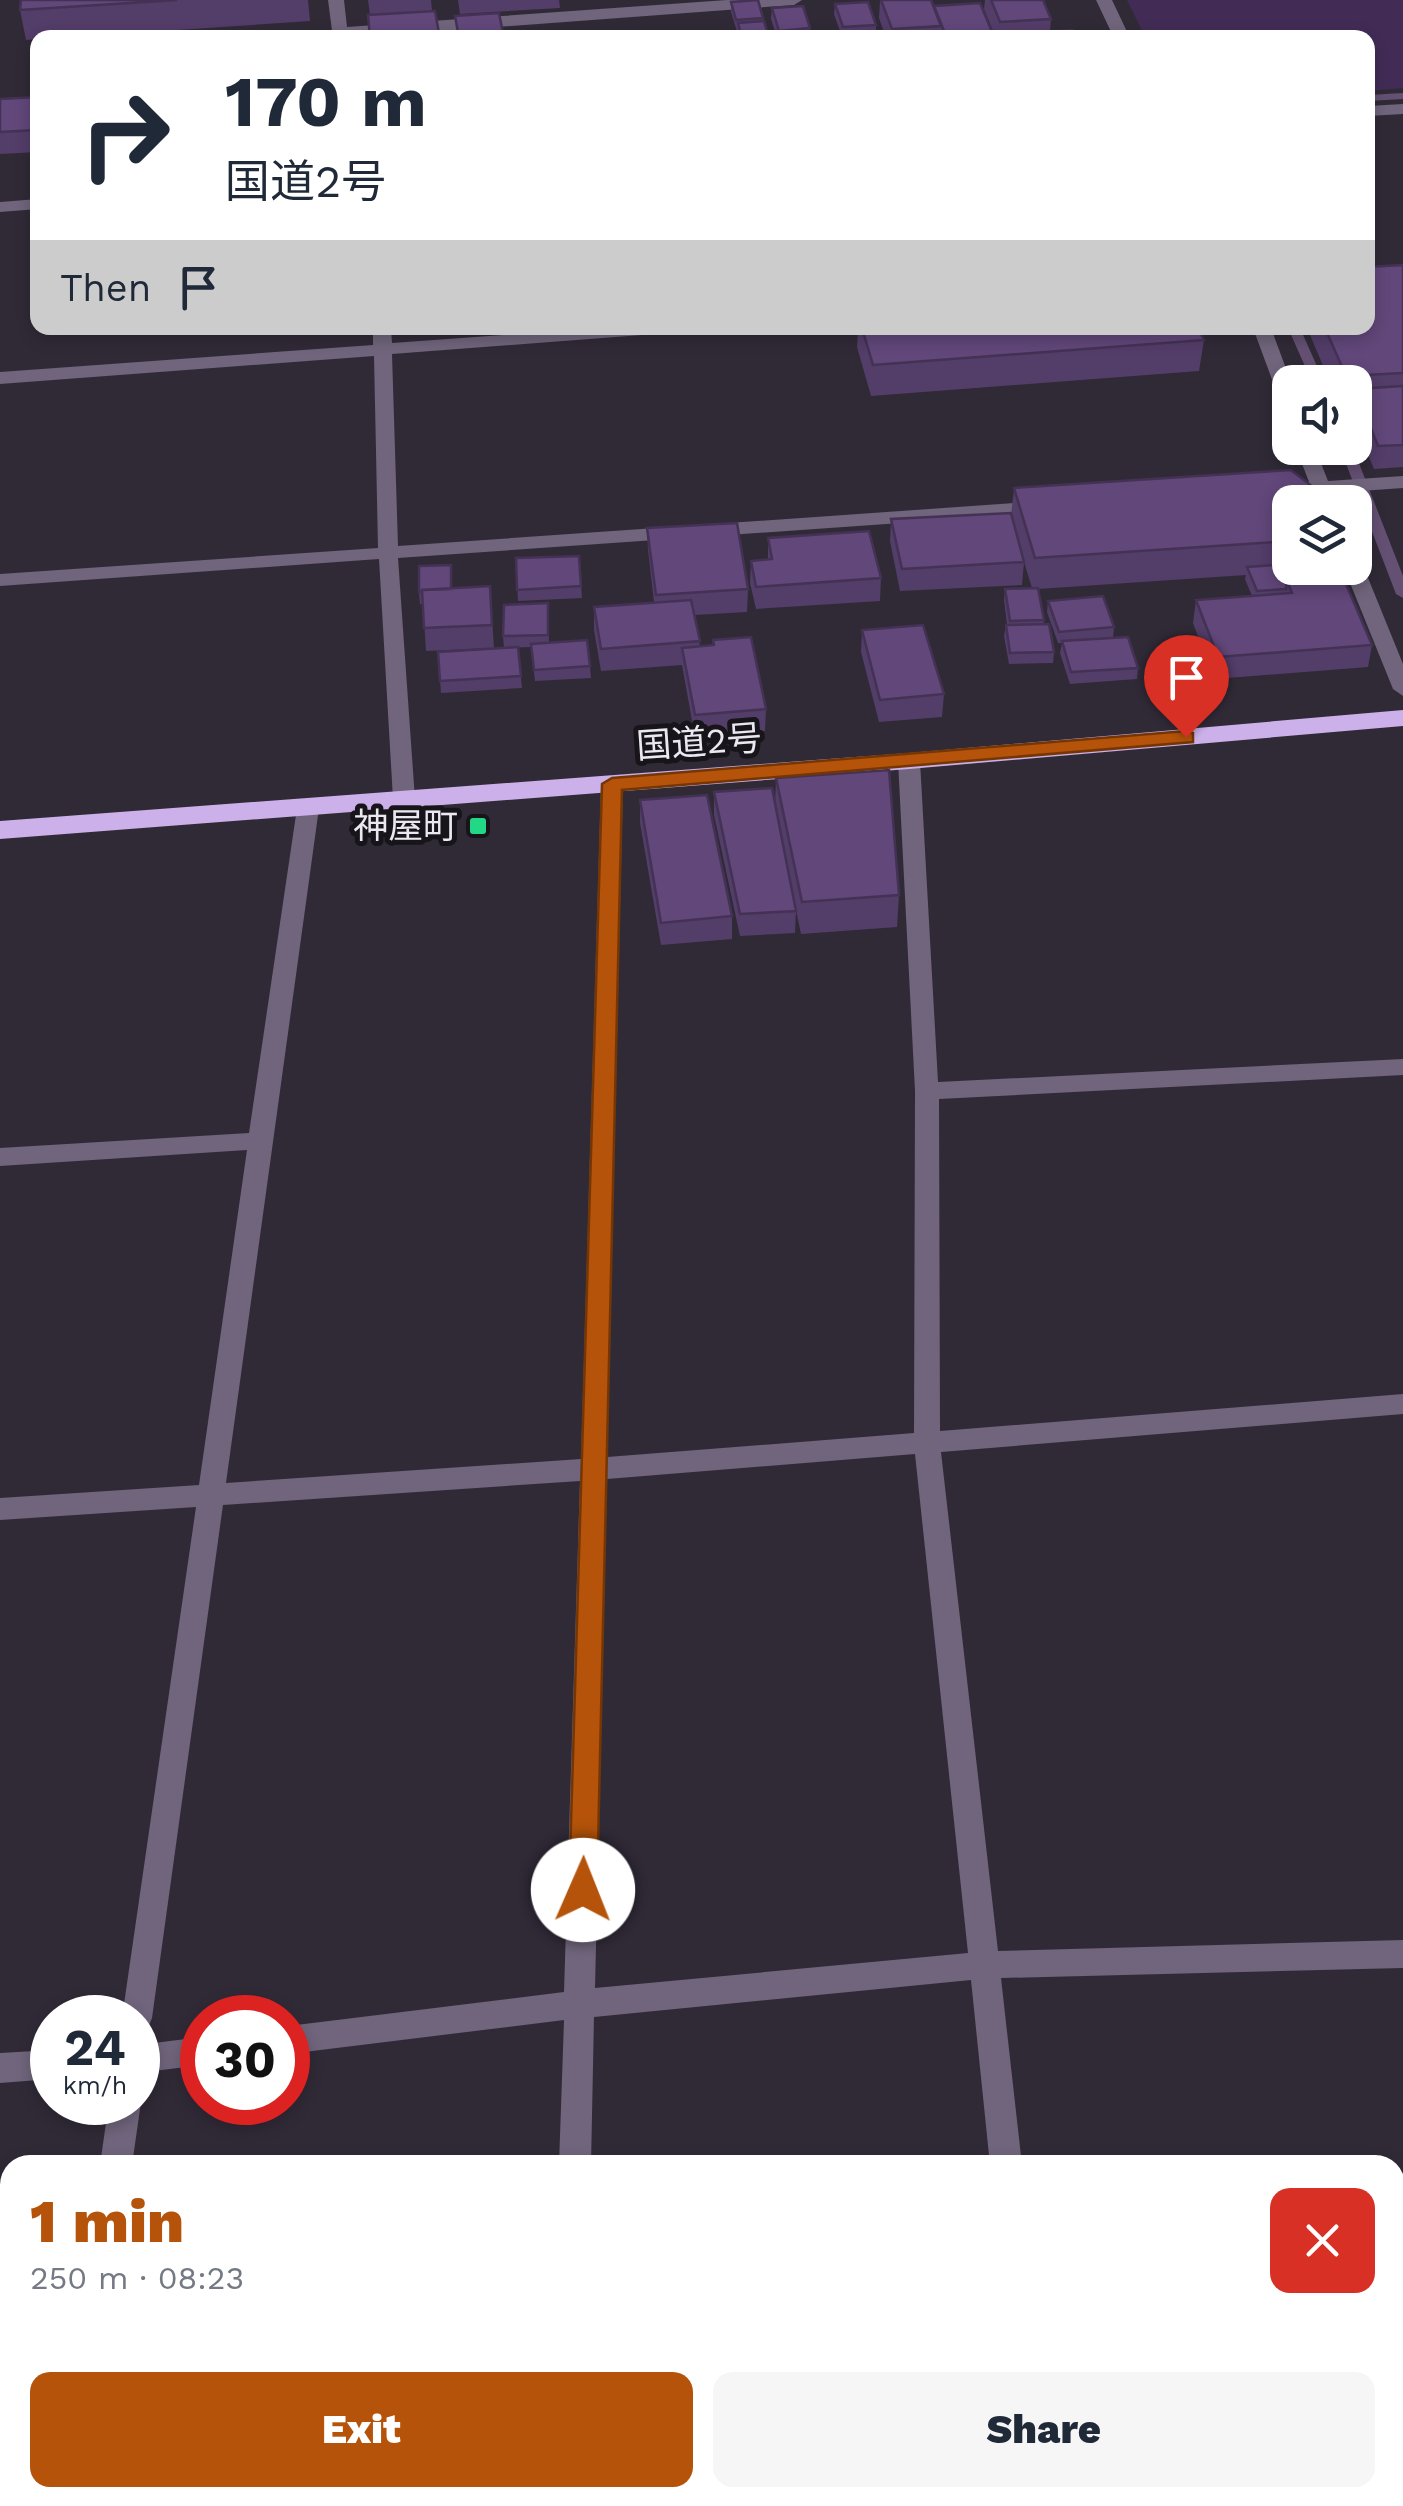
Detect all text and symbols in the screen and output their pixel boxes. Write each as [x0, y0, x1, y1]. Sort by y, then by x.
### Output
text: 170 m [225, 61, 427, 143]
icon: right [60, 70, 190, 200]
text: 国道2号 [225, 155, 386, 208]
icon: arrive [171, 260, 226, 315]
text: Then [60, 266, 151, 310]
map controls [1272, 365, 1372, 585]
button: sound [1272, 365, 1372, 465]
button: layers [1272, 485, 1372, 585]
pin [1144, 635, 1229, 738]
icon: arrive [1159, 650, 1214, 705]
street label: 国道2号 [635, 717, 763, 767]
place label: 神屋町 [353, 805, 458, 847]
marker: 神屋町 [467, 815, 489, 837]
position arrow [531, 1838, 635, 1942]
speed limit sign: 30 [180, 1995, 310, 2125]
text: 24 [64, 2018, 126, 2077]
text: km/h [63, 2071, 127, 2100]
text: 1 min [30, 2186, 184, 2257]
button: close [1270, 2188, 1375, 2293]
text: 250 m · 08:23 [30, 2259, 244, 2297]
button: Exit [30, 2372, 693, 2487]
button: Share [713, 2372, 1375, 2487]

